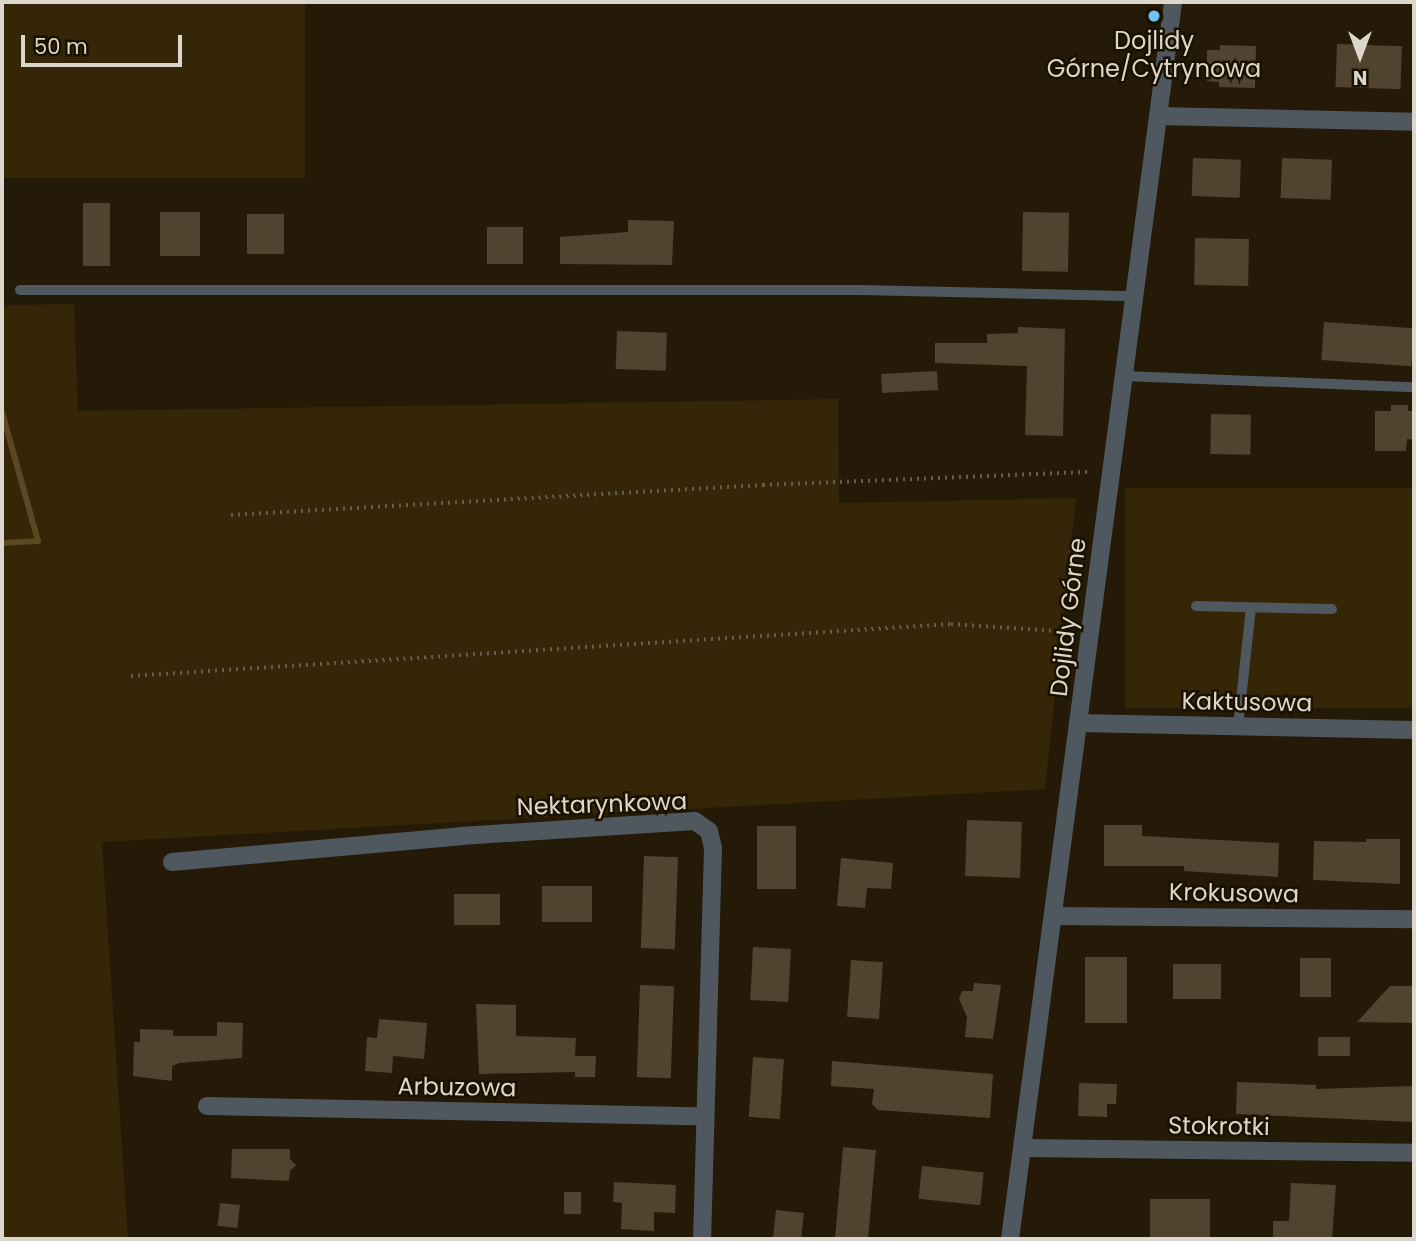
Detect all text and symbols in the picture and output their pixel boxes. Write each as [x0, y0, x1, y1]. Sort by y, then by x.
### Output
marker: Dojlidy Górne/Cytrynowa [1146, 8, 1162, 24]
scale bar [24, 21, 186, 65]
north arrow [1325, 21, 1395, 91]
place label: Dojlidy Górne/Cytrynowa [1047, 27, 1261, 83]
text: 50 m [34, 32, 88, 61]
text: N [1353, 64, 1367, 91]
street label: Dojlidy Górne [1044, 536, 1092, 698]
street label: Kaktusowa [1181, 686, 1313, 718]
street label: Nektarynkowa [516, 787, 688, 821]
street label: Krokusowa [1169, 877, 1299, 909]
street label: Arbuzowa [397, 1072, 517, 1102]
street label: Stokrotki [1168, 1111, 1270, 1141]

